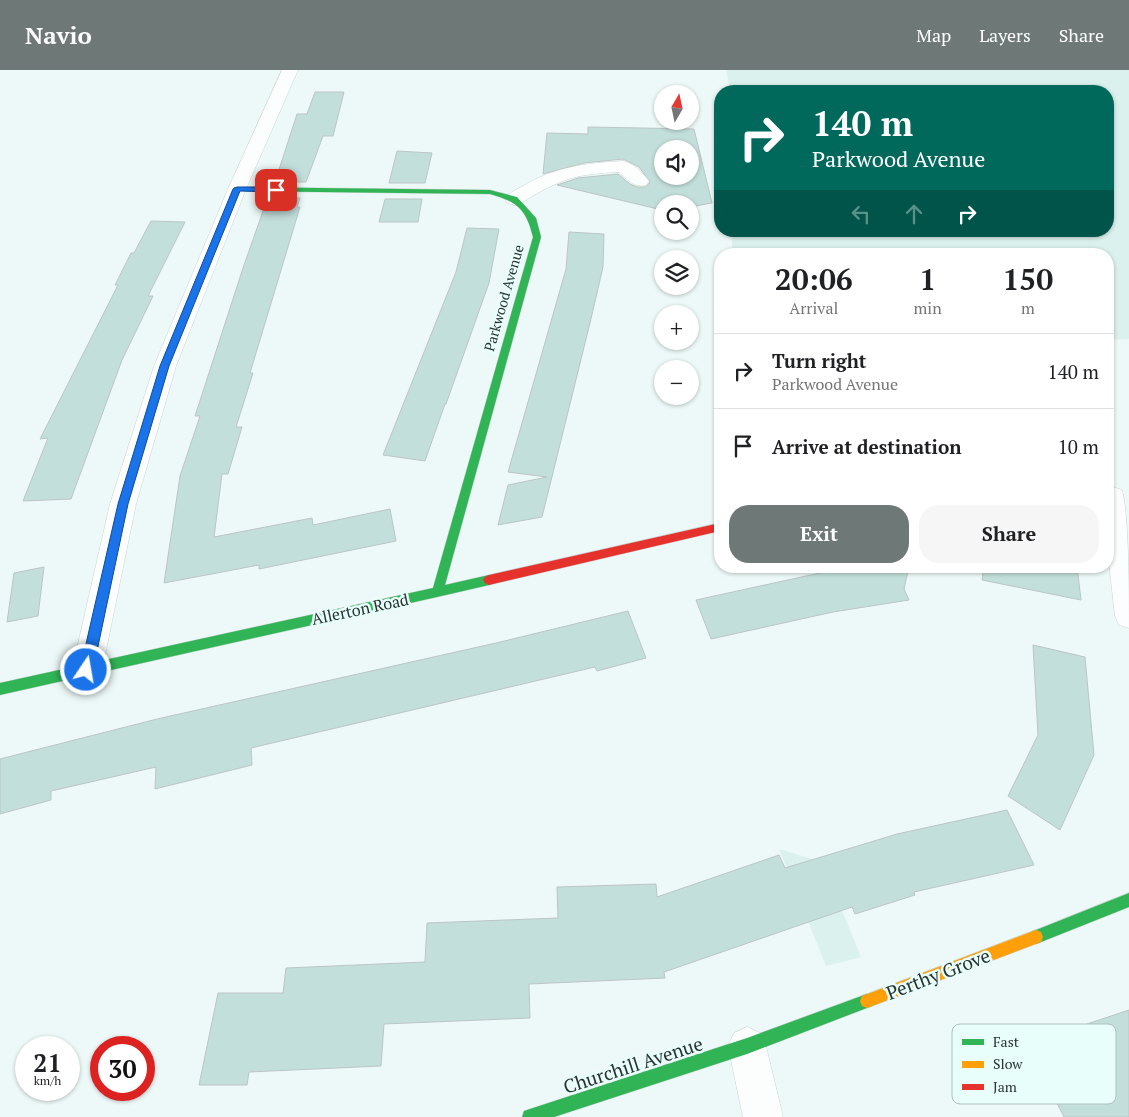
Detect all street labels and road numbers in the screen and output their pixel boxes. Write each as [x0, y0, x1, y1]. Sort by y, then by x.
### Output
street label: Parkwood Avenue [479, 242, 528, 353]
street label: Allerton Road [309, 588, 411, 630]
street label: Perthy Grove [882, 942, 993, 1005]
street label: Churchill Avenue [560, 1030, 706, 1099]

